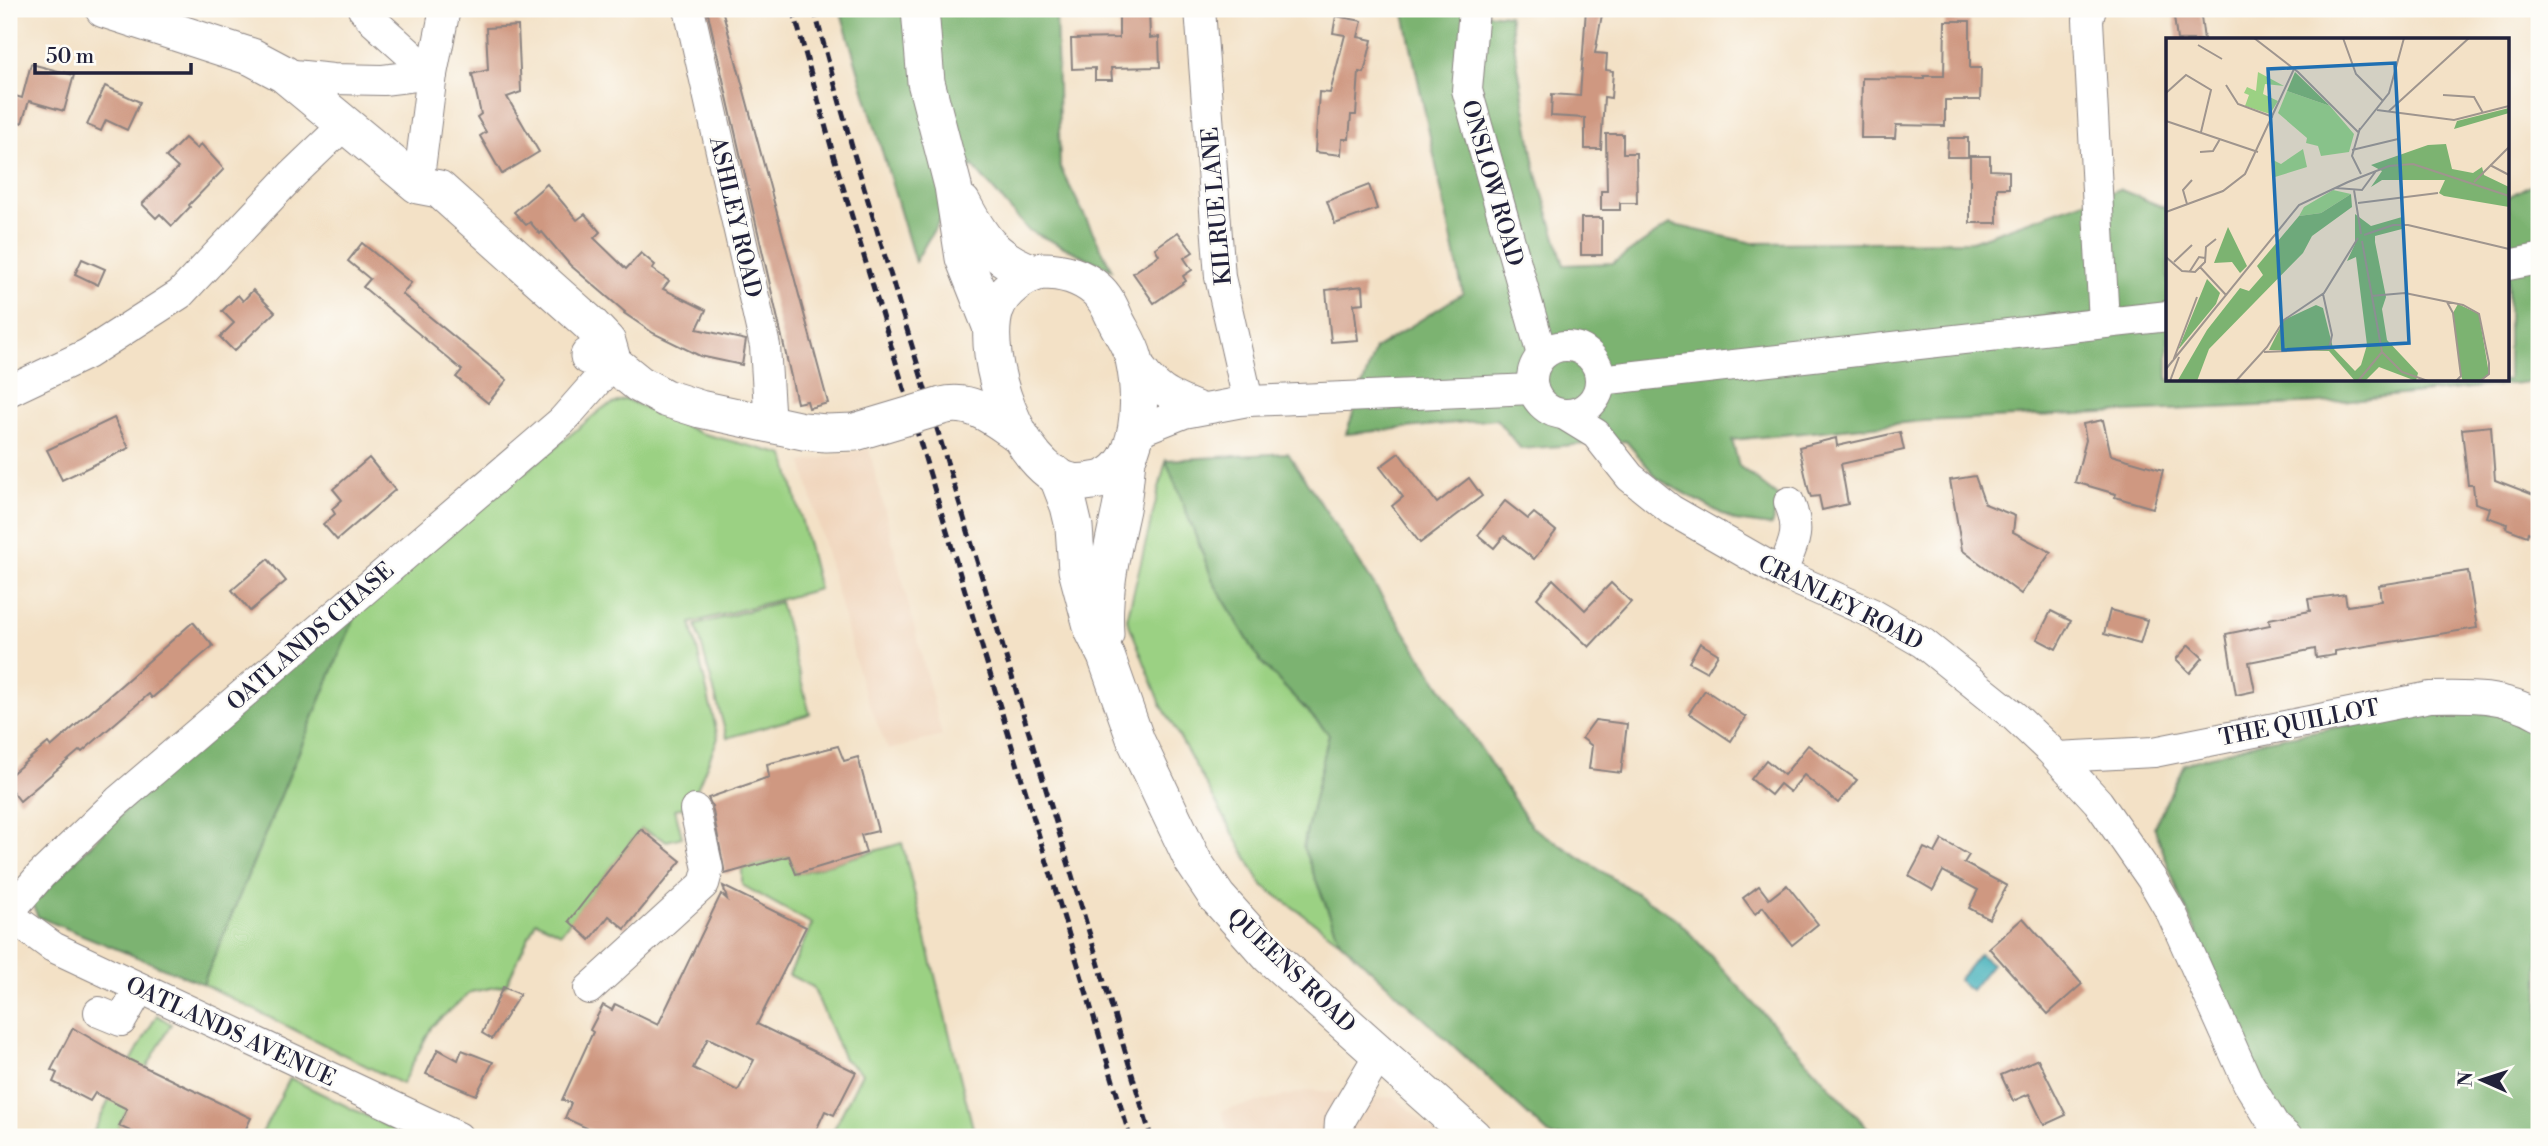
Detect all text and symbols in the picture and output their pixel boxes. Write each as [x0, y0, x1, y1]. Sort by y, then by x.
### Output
scale bar [35, 32, 191, 76]
inset map [2166, 38, 2510, 382]
text: 50 m [46, 44, 94, 70]
street label: ONSLOW ROAD [1455, 97, 1529, 270]
street label: KILRUE LANE [1196, 126, 1238, 286]
street label: ASHLEY ROAD [703, 133, 767, 301]
street label: CRANLEY ROAD [1753, 549, 1928, 657]
street label: OATLANDS CHASE [221, 557, 400, 717]
street label: THE QUILLOT [2217, 694, 2382, 752]
street label: QUEENS ROAD [1221, 903, 1361, 1039]
street label: OATLANDS AVENUE [121, 971, 340, 1093]
north arrow [2446, 1044, 2516, 1114]
text: N [2454, 1071, 2478, 1087]

